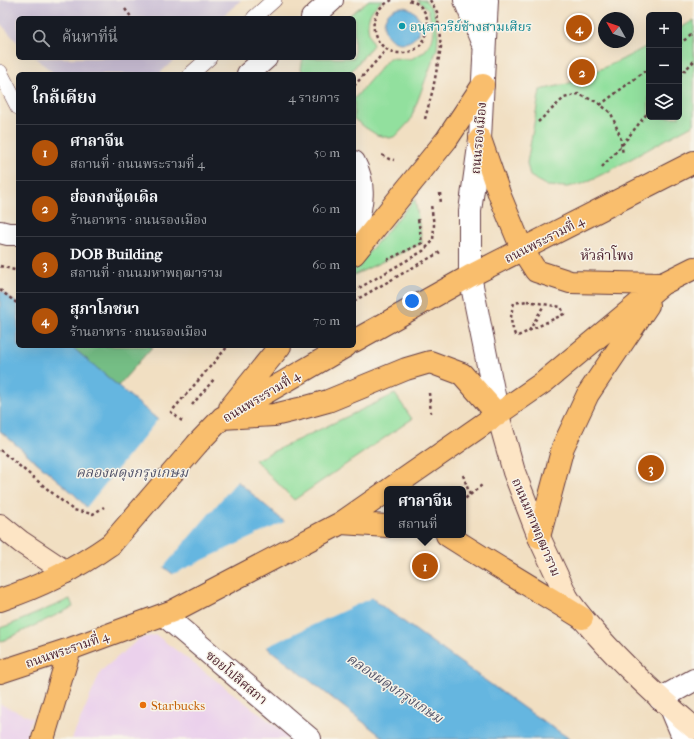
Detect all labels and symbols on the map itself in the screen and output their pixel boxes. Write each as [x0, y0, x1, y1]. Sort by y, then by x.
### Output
north arrow [598, 12, 634, 48]
pin: 4 [566, 13, 592, 43]
place label: อนุสาวรีย์ช้างสามเศียร [410, 19, 532, 35]
marker: อนุสาวรีย์ช้างสามเศียร [397, 21, 407, 31]
pin: 2 [569, 57, 595, 87]
street label: ถนนรองเมือง [468, 101, 489, 175]
street label: ถนนพระรามที่ 4 [501, 211, 587, 266]
district label: หัวลำโพง [580, 245, 634, 264]
your location [402, 291, 422, 311]
street label: ถนนพระรามที่ 4 [219, 366, 303, 425]
pin: 3 [638, 453, 664, 483]
water label: คลองผดุงกรุงเกษม [76, 464, 189, 482]
street label: ถนนมหาพฤฒาราม [509, 476, 564, 578]
pin: 1 [412, 551, 438, 581]
street label: ถนนพระรามที่ 4 [23, 626, 111, 671]
street label: ซอยโปลิศสภา [203, 647, 271, 707]
water label: คลองผดุงกรุงเกษม [343, 650, 447, 728]
place label: Starbucks [151, 698, 205, 713]
marker: Starbucks [138, 700, 148, 710]

